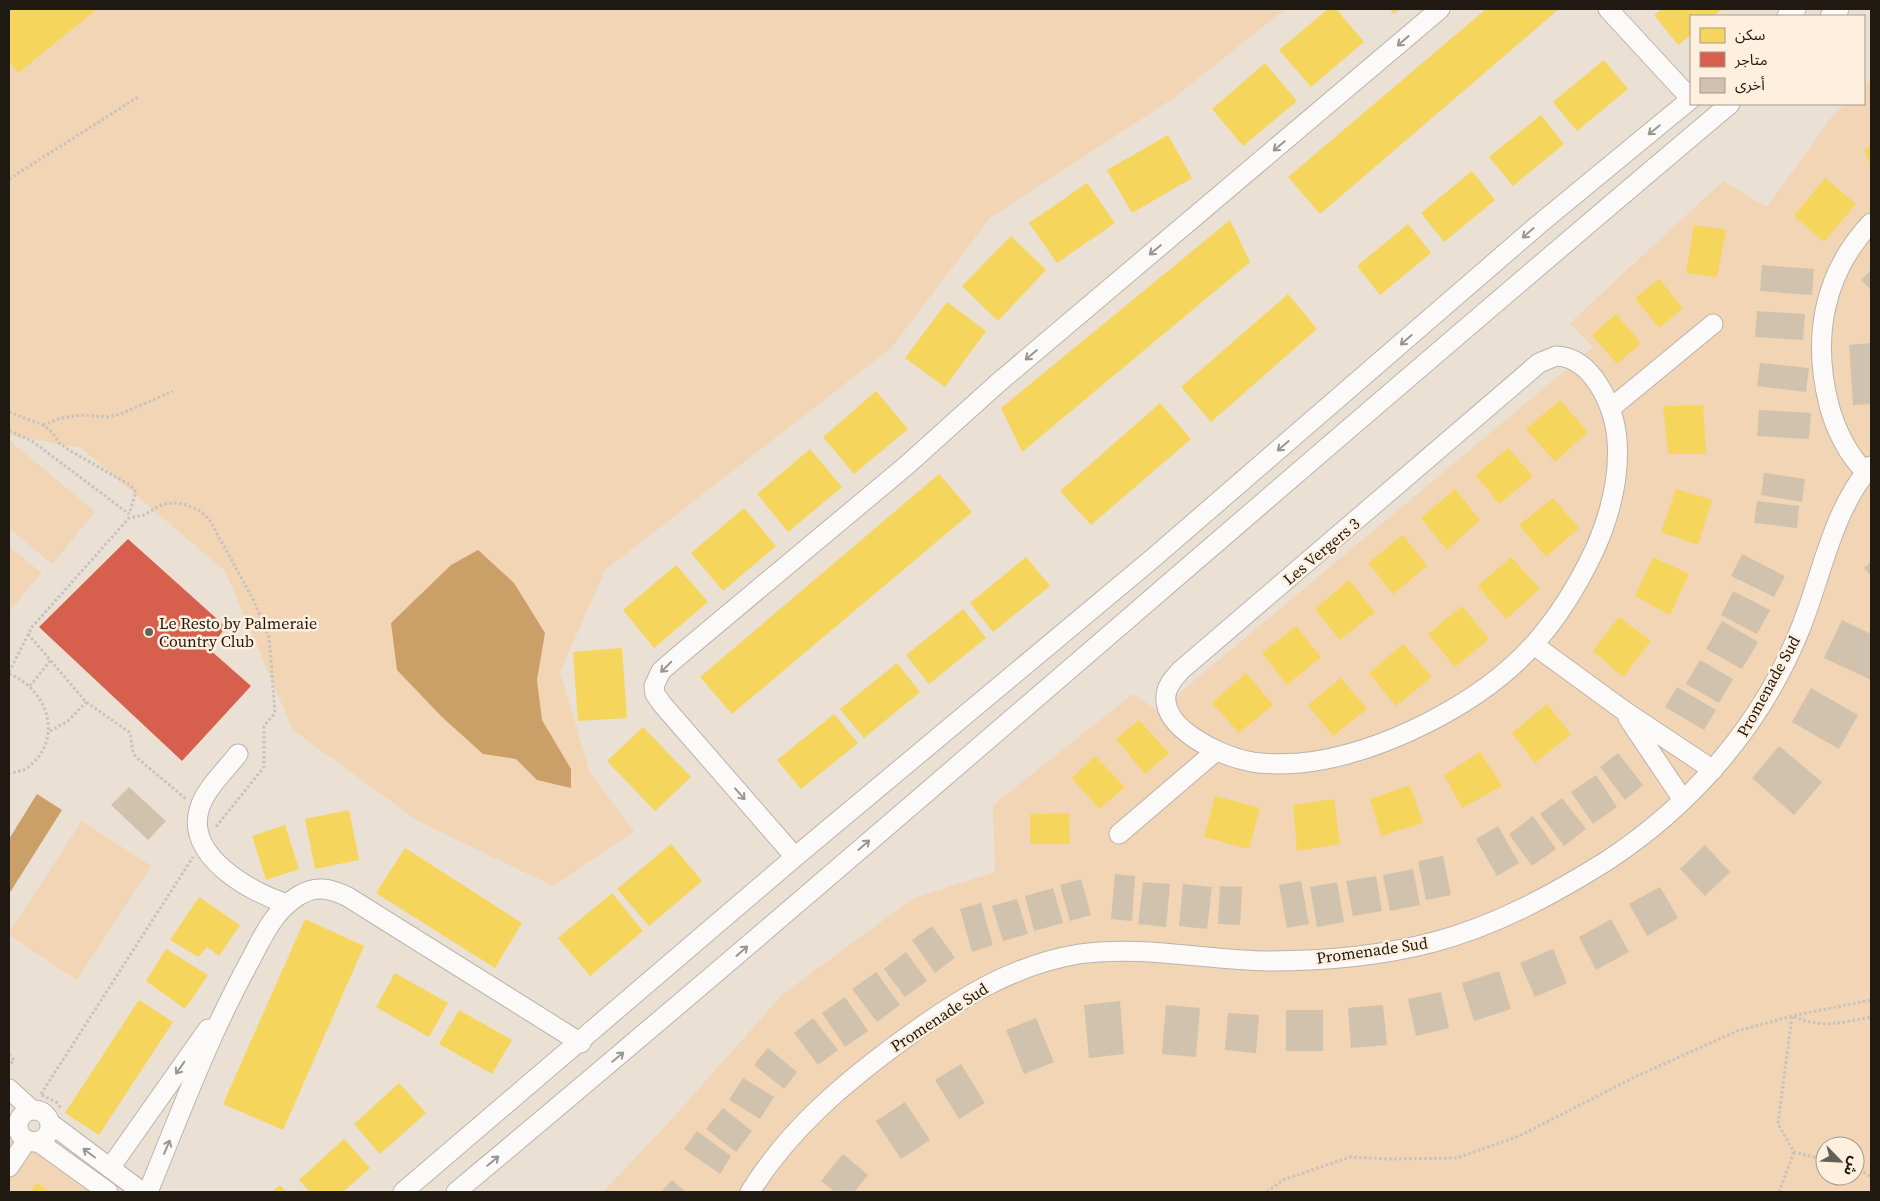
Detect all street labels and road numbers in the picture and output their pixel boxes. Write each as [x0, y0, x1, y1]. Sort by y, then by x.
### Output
street label: Les Vergers 3 [1278, 512, 1364, 590]
street label: Promenade Sud [1731, 632, 1805, 740]
street label: Promenade Sud [1315, 931, 1429, 969]
street label: Promenade Sud [886, 977, 992, 1057]

